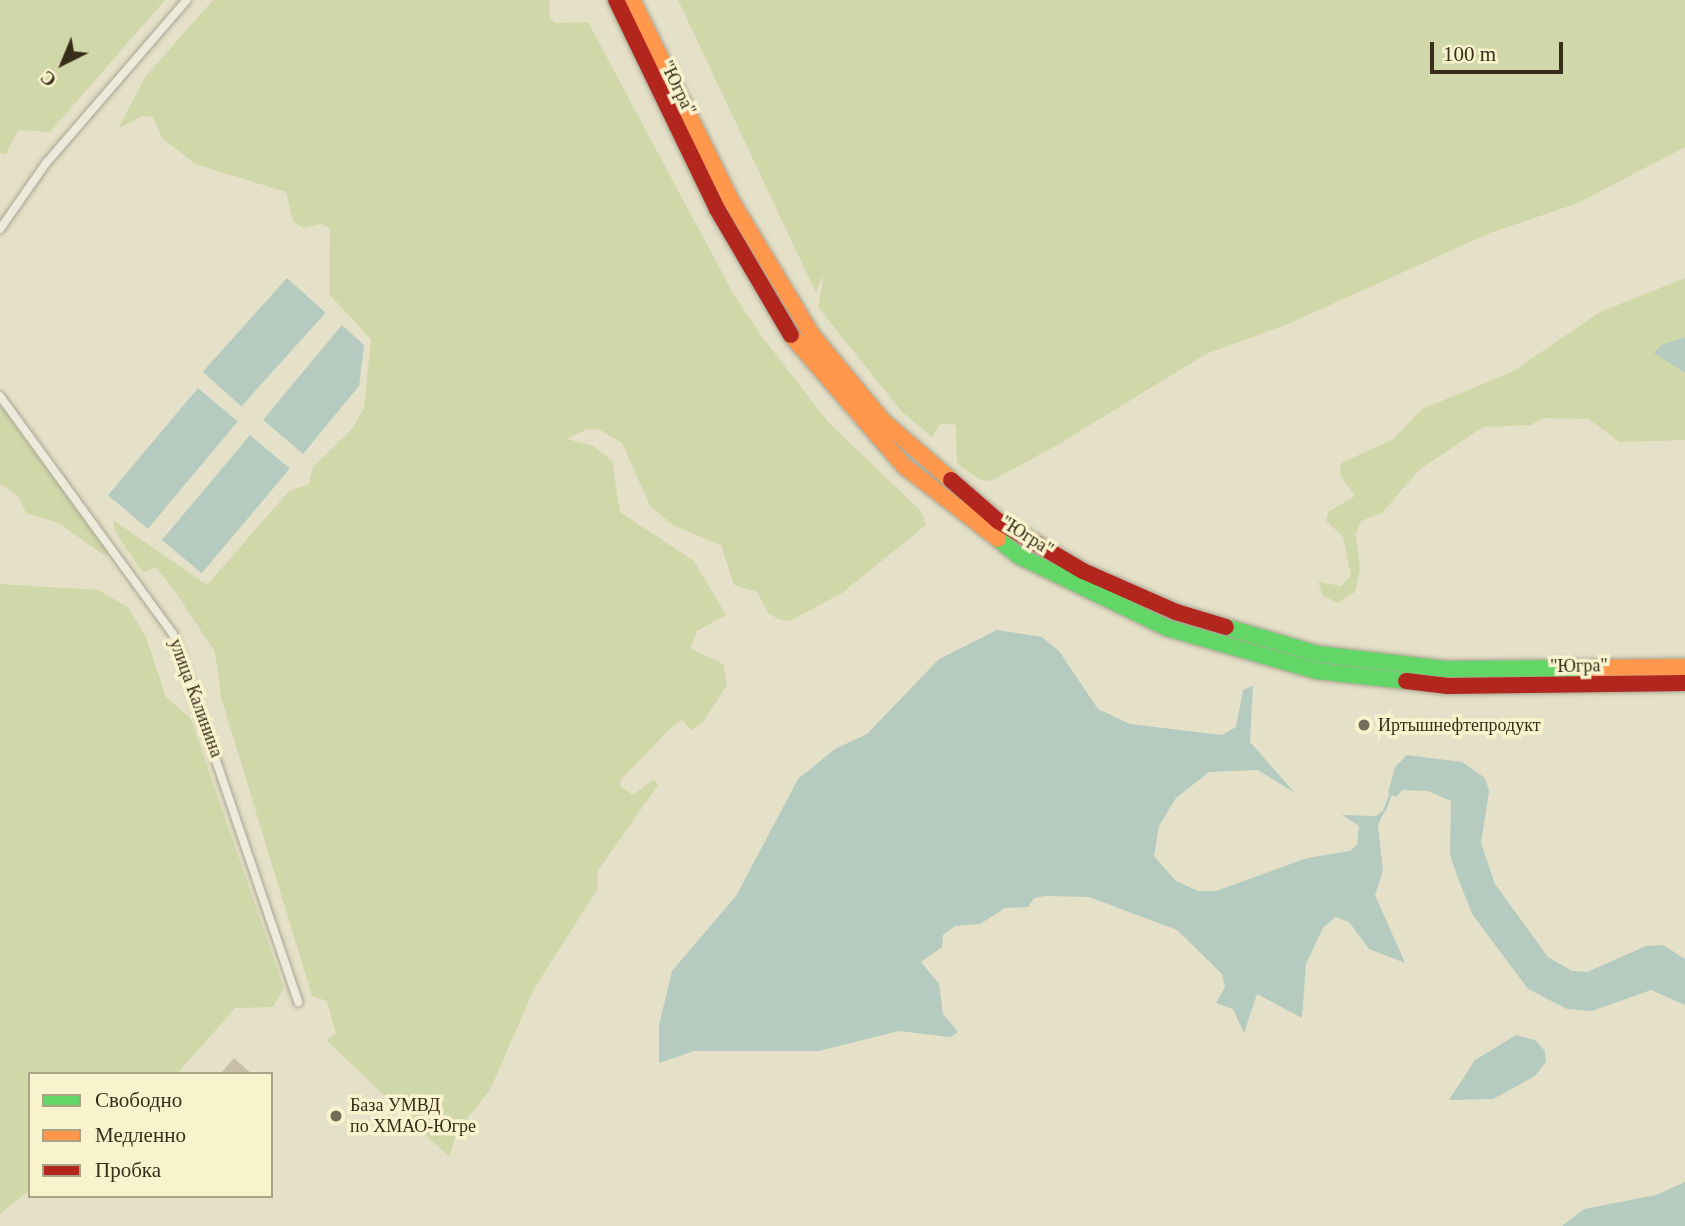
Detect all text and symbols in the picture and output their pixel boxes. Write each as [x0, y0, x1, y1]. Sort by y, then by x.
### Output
north arrow [28, 28, 98, 98]
scale bar [1433, 28, 1566, 72]
text: 100 m [1443, 42, 1496, 66]
street label: "Югра" [656, 57, 700, 119]
text: С [36, 66, 61, 91]
street label: "Югра" [997, 512, 1057, 560]
street label: улица Калинина [165, 636, 227, 760]
street label: "Югра" [1550, 655, 1608, 677]
place label: Иртышнефтепродукт [1378, 714, 1541, 736]
marker: Иртышнефтепродукт [1356, 717, 1372, 733]
legend [28, 1072, 273, 1198]
text: Свободно [95, 1088, 182, 1112]
place label: База УМВД по ХМАО-Югре [350, 1095, 476, 1138]
marker: База УМВД по ХМАО-Югре [328, 1108, 344, 1124]
text: Медленно [95, 1123, 186, 1147]
text: Пробка [95, 1158, 161, 1182]

